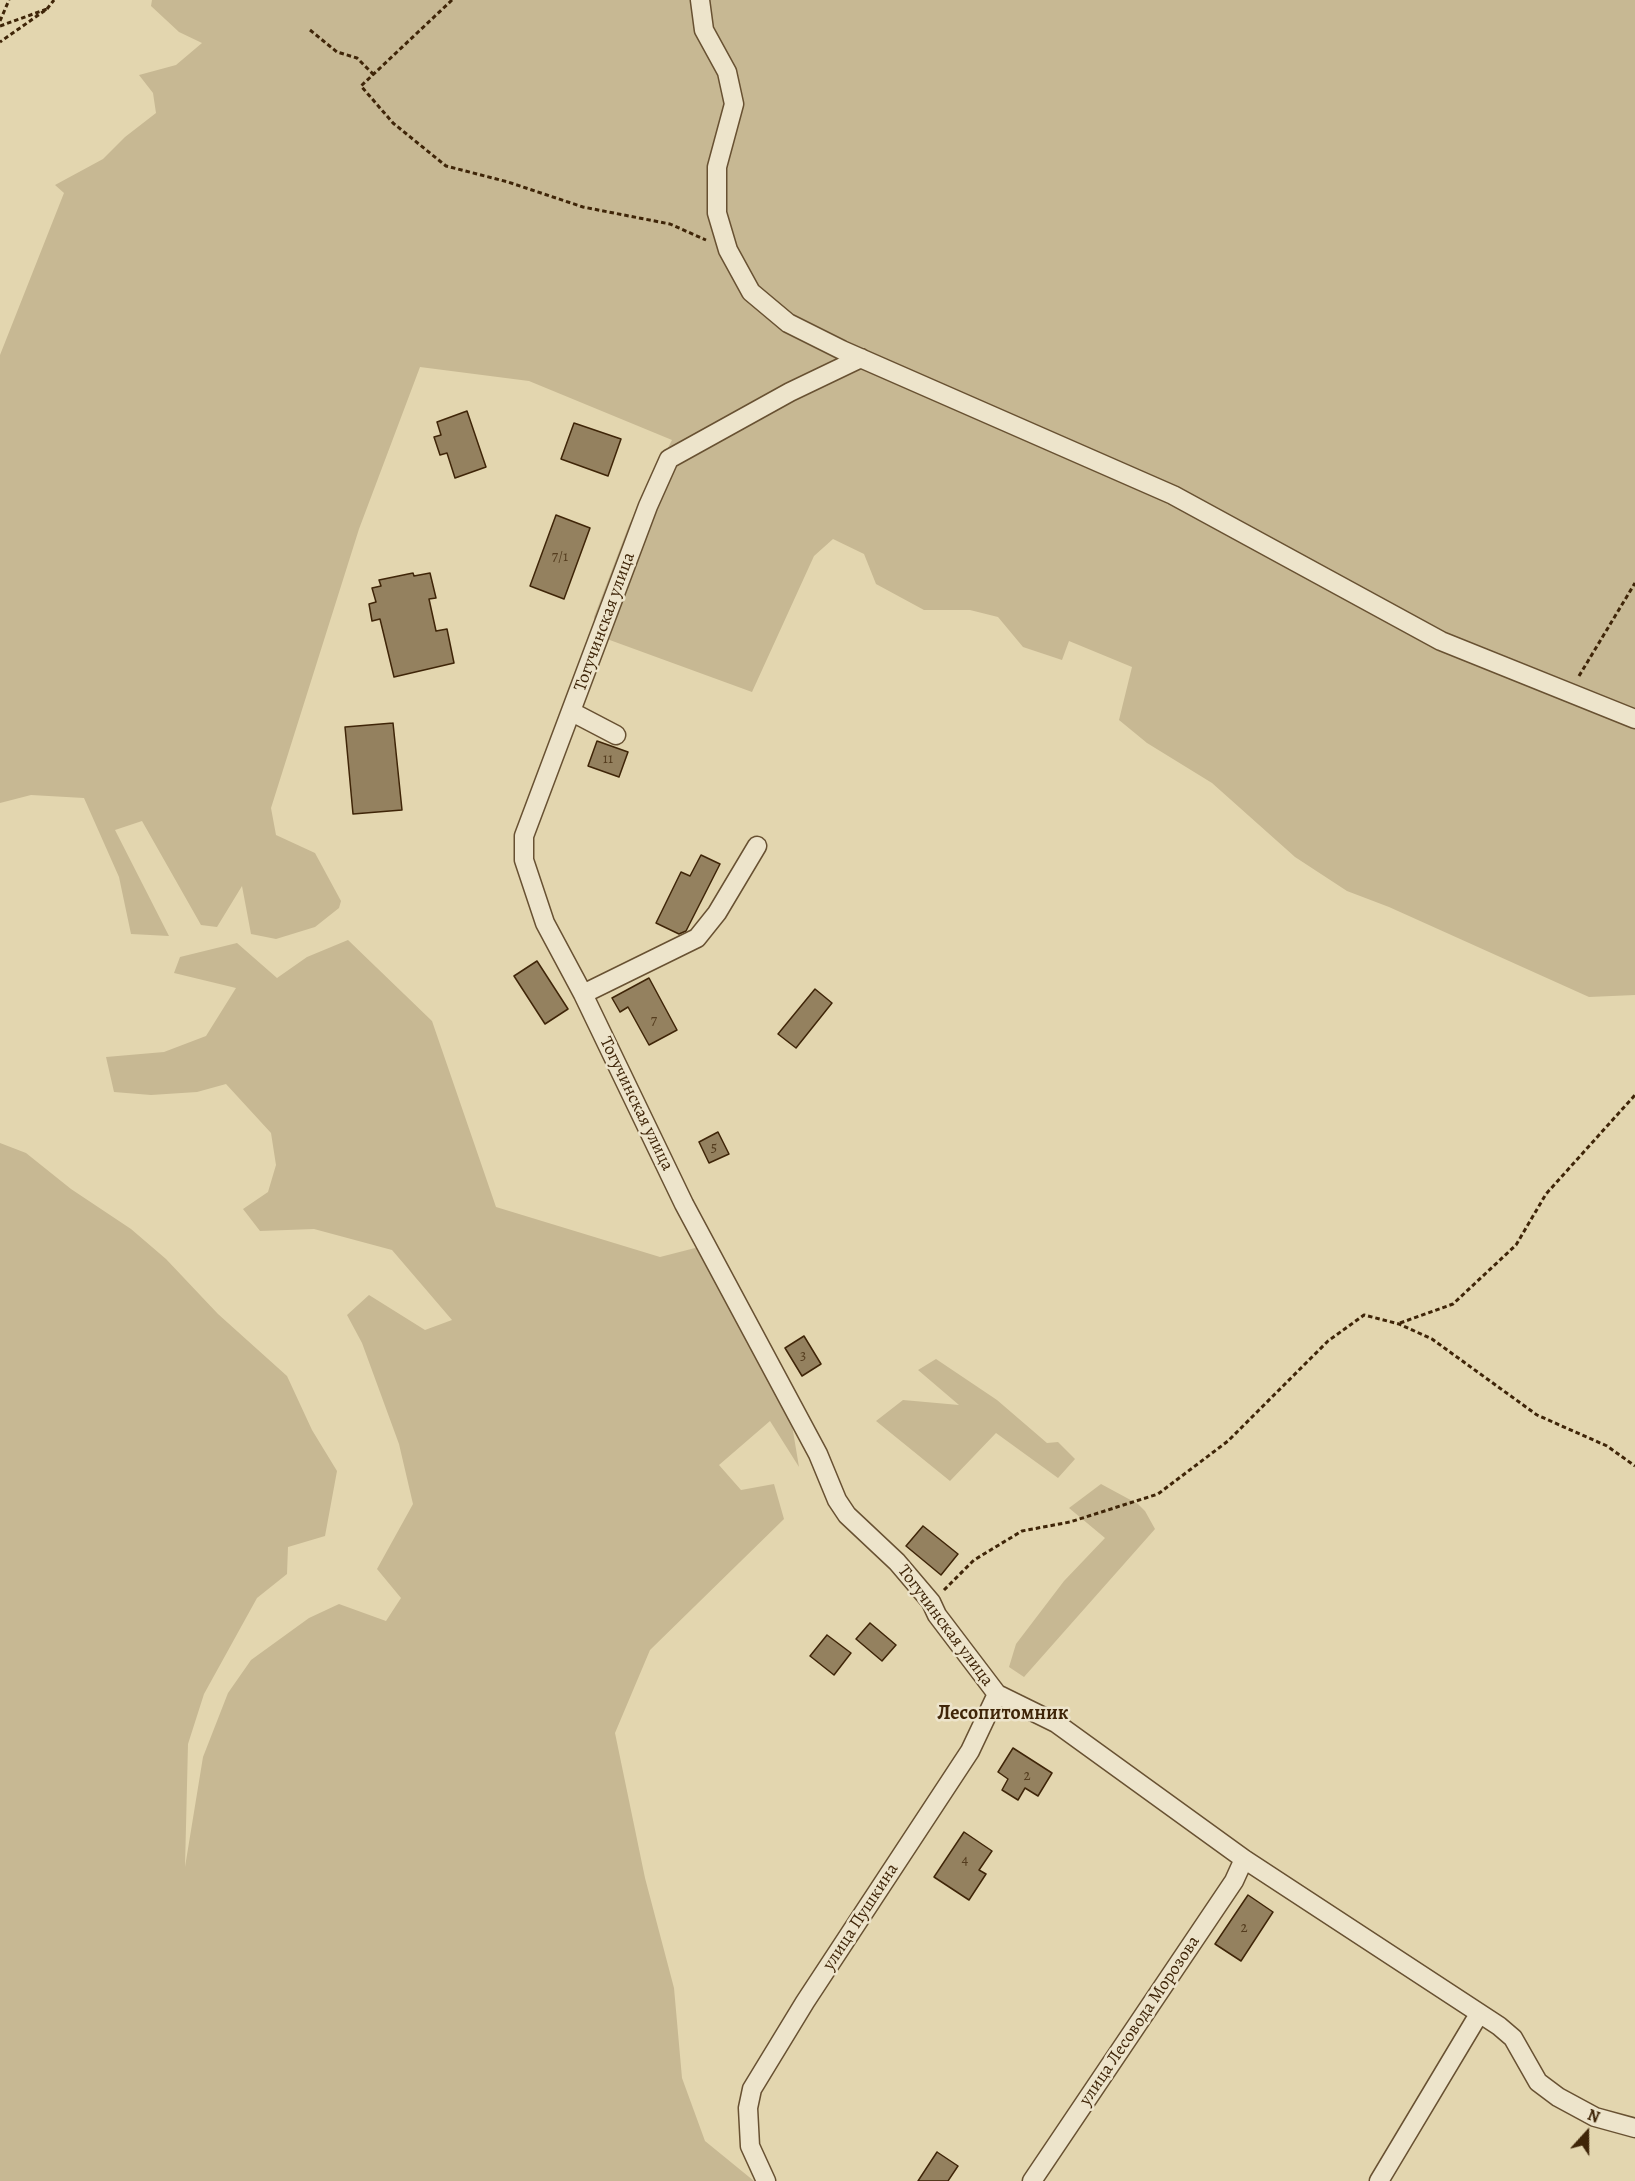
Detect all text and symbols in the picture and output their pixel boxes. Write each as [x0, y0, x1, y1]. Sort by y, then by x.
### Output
house number: 7/1 [552, 548, 568, 566]
street label: Тогучинская улица [570, 549, 640, 695]
house number: 11 [603, 750, 613, 768]
house number: 7 [651, 1012, 657, 1030]
street label: Тогучинская улица [594, 1033, 678, 1175]
house number: 5 [711, 1139, 717, 1157]
house number: 3 [800, 1347, 806, 1365]
street label: Тогучинская улица [892, 1561, 998, 1691]
district label: Лесопитомник [937, 1702, 1069, 1726]
house number: 2 [1023, 1767, 1031, 1785]
house number: 4 [962, 1851, 968, 1869]
street label: улица Пушкина [818, 1859, 904, 1975]
house number: 2 [1240, 1919, 1248, 1937]
street label: улица Лесовода Морозова [1075, 1932, 1205, 2110]
north arrow [1557, 2103, 1617, 2163]
text: N [1584, 2104, 1603, 2129]

